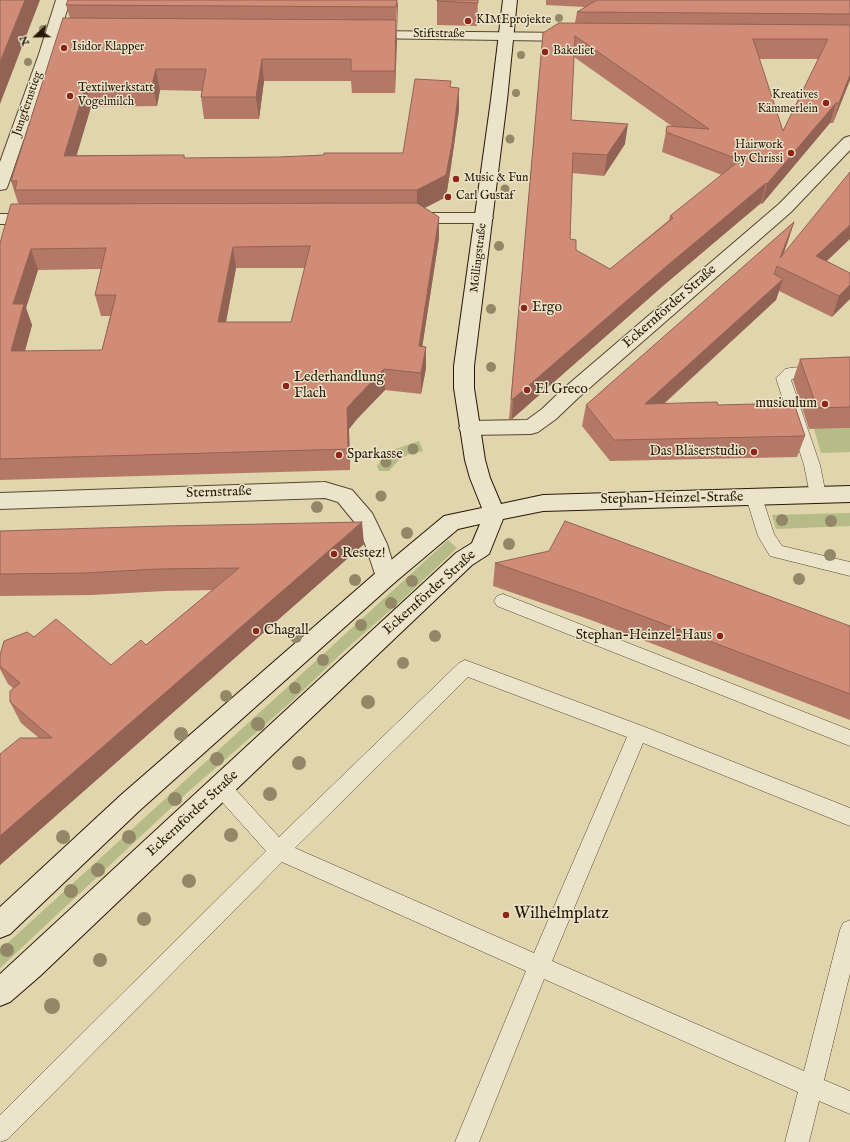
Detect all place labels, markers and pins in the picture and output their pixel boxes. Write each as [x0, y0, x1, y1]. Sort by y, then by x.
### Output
place label: KIMEprojekte [476, 14, 551, 28]
marker: KIMEprojekte [463, 16, 473, 26]
place label: Isidor Klapper [72, 41, 144, 55]
marker: Isidor Klapper [59, 43, 69, 53]
place label: Bakeliet [553, 45, 594, 59]
marker: Bakeliet [540, 47, 550, 57]
place label: Textilwerkstatt Vogelmilch [78, 82, 153, 110]
place label: Kreatives Kämmerlein [757, 89, 818, 117]
marker: Textilwerkstatt Vogelmilch [65, 91, 75, 101]
marker: Kreatives Kämmerlein [821, 98, 831, 108]
place label: Hairwork by Chrissi [734, 139, 783, 167]
marker: Hairwork by Chrissi [786, 148, 796, 158]
place label: Music & Fun [464, 172, 528, 186]
marker: Music & Fun [451, 174, 461, 184]
place label: Carl Gustaf [456, 190, 514, 204]
marker: Carl Gustaf [443, 192, 453, 202]
place label: Ergo [532, 300, 562, 316]
marker: Ergo [519, 303, 529, 313]
place label: Lederhandlung Flach [294, 370, 384, 402]
marker: Lederhandlung Flach [281, 381, 291, 391]
place label: El Greco [535, 382, 588, 398]
marker: El Greco [522, 385, 532, 395]
place label: musiculum [755, 396, 817, 412]
marker: musiculum [820, 399, 830, 409]
place label: Das Bläserstudio [649, 444, 746, 460]
place label: Sparkasse [347, 447, 403, 463]
marker: Das Bläserstudio [749, 447, 759, 457]
marker: Sparkasse [334, 450, 344, 460]
place label: Restez! [342, 546, 385, 562]
marker: Restez! [329, 549, 339, 559]
place label: Chagall [264, 623, 309, 639]
marker: Chagall [251, 626, 261, 636]
place label: Stephan-Heinzel-Haus [576, 628, 712, 644]
marker: Stephan-Heinzel-Haus [715, 631, 725, 641]
place label: Wilhelmplatz [514, 905, 609, 925]
marker: Wilhelmplatz [501, 910, 511, 920]

